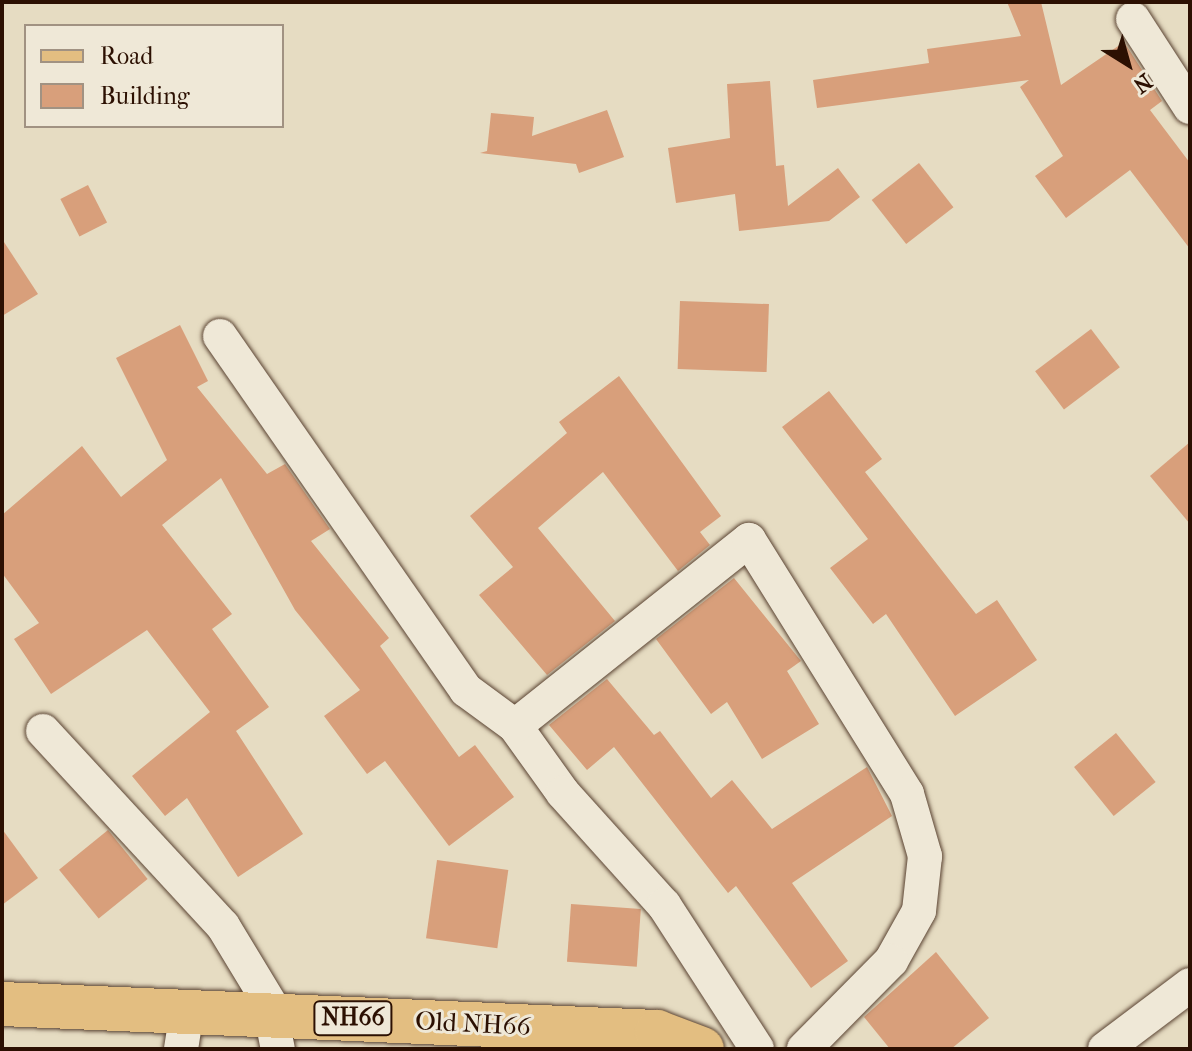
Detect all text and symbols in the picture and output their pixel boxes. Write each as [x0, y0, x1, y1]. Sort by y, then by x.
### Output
legend [24, 24, 284, 128]
north arrow [1088, 24, 1168, 104]
text: Road [100, 42, 153, 70]
text: N [1128, 68, 1157, 99]
text: Building [100, 82, 190, 110]
road number: NH66 [313, 998, 393, 1038]
street label: Old NH66 [414, 1005, 532, 1043]

